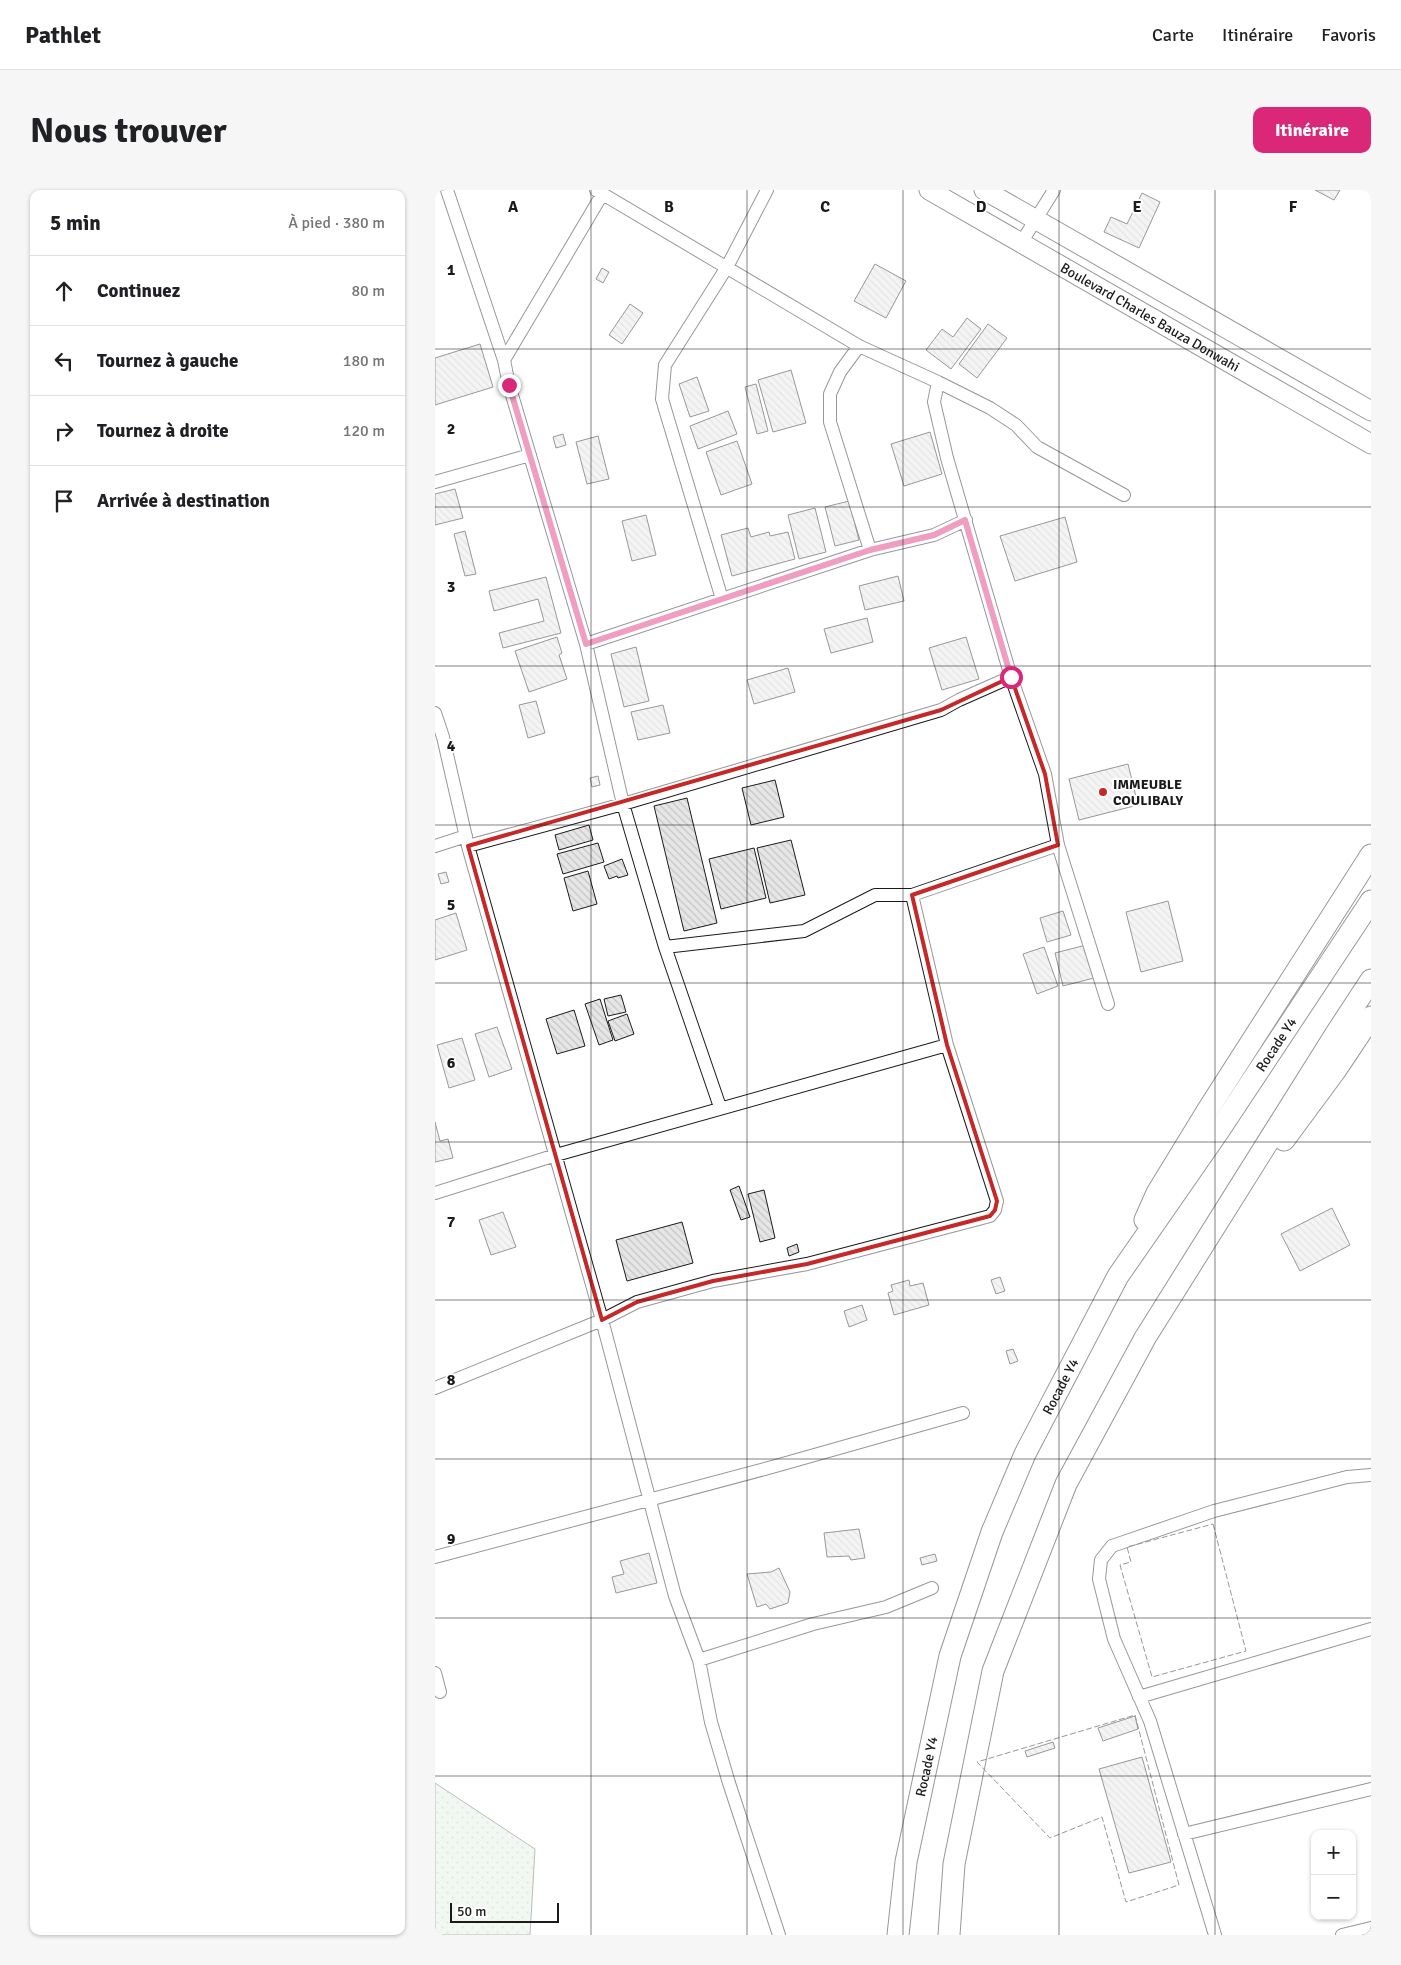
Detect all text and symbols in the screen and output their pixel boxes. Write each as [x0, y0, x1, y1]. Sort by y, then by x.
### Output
text: Pathlet [25, 20, 101, 50]
text: Carte [1152, 24, 1194, 46]
text: Itinéraire [1222, 24, 1293, 46]
text: Favoris [1321, 24, 1376, 46]
button: Itinéraire [1253, 107, 1371, 153]
text: Nous trouver [30, 109, 227, 152]
text: A [508, 197, 519, 217]
text: B [664, 197, 674, 217]
text: C [820, 197, 830, 217]
text: D [976, 197, 987, 217]
text: E [1132, 197, 1142, 217]
text: F [1289, 197, 1298, 217]
text: 5 min [50, 210, 101, 236]
text: À pied · 380 m [288, 213, 385, 233]
street label: Boulevard Charles Bauza Donwahi [1057, 259, 1242, 376]
text: 1 [447, 260, 456, 280]
icon: ahead [50, 277, 78, 305]
text: Continuez [97, 279, 180, 303]
text: 80 m [351, 281, 385, 301]
icon: left [50, 347, 78, 375]
text: Tournez à gauche [97, 349, 238, 373]
text: 180 m [343, 351, 385, 371]
route end [498, 374, 521, 397]
icon: right [50, 417, 78, 445]
text: Tournez à droite [97, 419, 229, 443]
text: 2 [447, 419, 455, 439]
text: 120 m [343, 421, 385, 441]
icon: arrive [50, 487, 78, 515]
text: Arrivée à destination [97, 489, 270, 513]
text: 3 [447, 577, 455, 597]
route start [1000, 666, 1023, 689]
text: 4 [447, 736, 456, 756]
place label: IMMEUBLE COULIBALY [1113, 776, 1183, 809]
marker: IMMEUBLE COULIBALY [1097, 786, 1109, 798]
text: 5 [447, 895, 455, 915]
street label: Rocade Y4 [1252, 1014, 1301, 1075]
text: 6 [447, 1053, 456, 1073]
text: 7 [447, 1212, 456, 1232]
street label: Rocade Y4 [1039, 1355, 1083, 1418]
text: 8 [447, 1370, 456, 1390]
text: 9 [447, 1529, 456, 1549]
street label: Rocade Y4 [912, 1735, 942, 1798]
map controls [1311, 1830, 1356, 1920]
button: + [1311, 1830, 1356, 1875]
button: − [1311, 1875, 1356, 1920]
scale bar [450, 1900, 559, 1923]
text: 50 m [457, 1903, 486, 1920]

